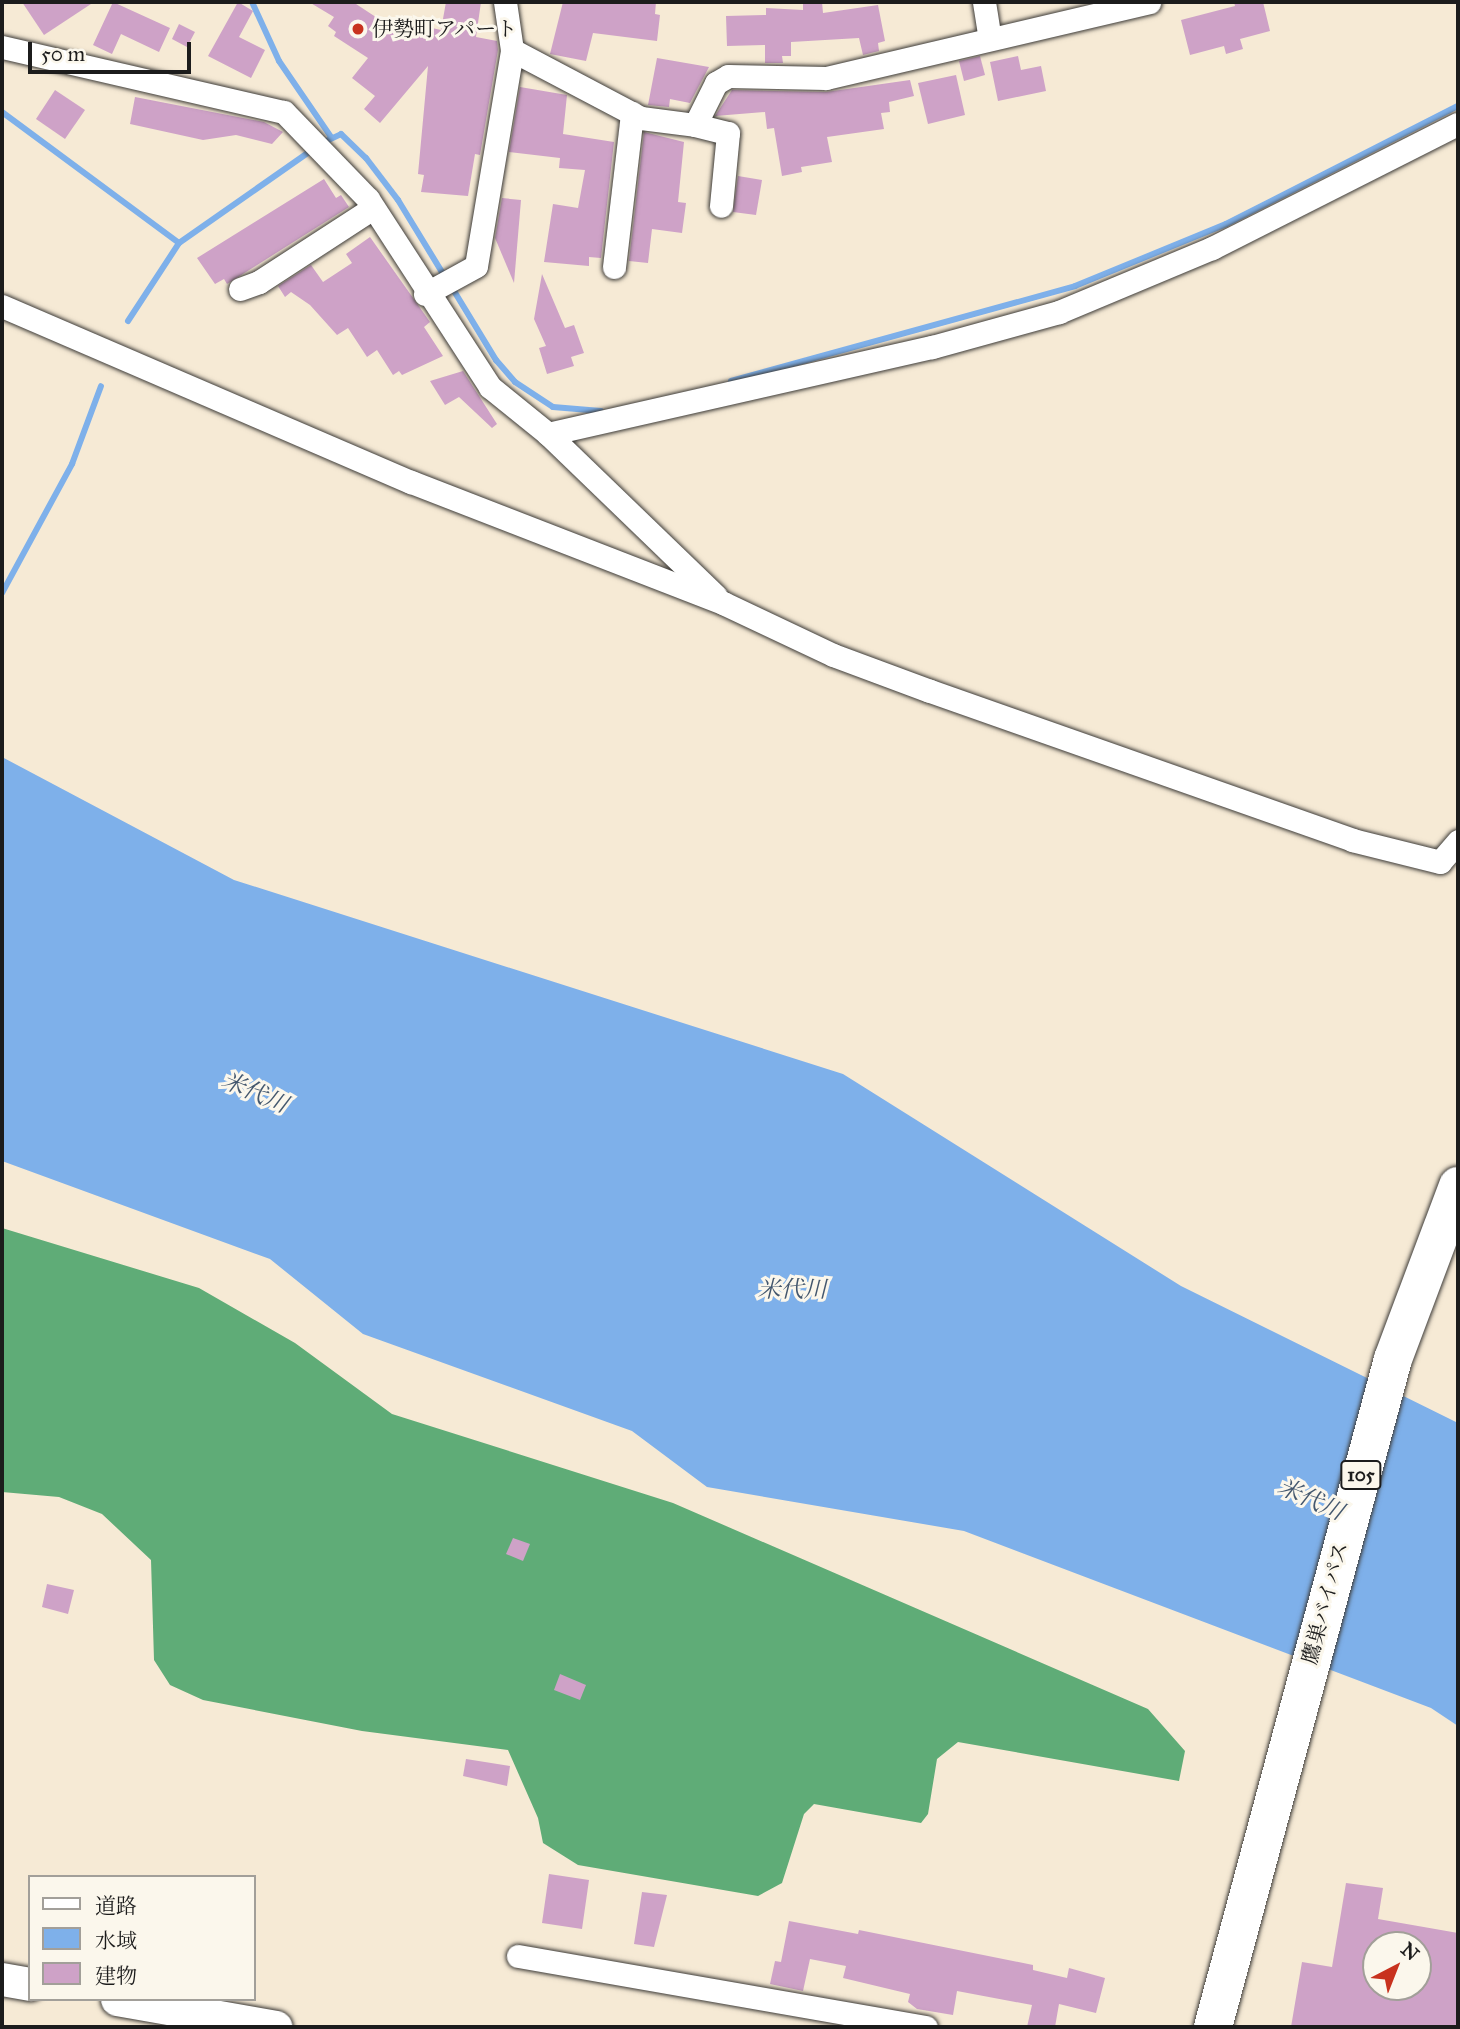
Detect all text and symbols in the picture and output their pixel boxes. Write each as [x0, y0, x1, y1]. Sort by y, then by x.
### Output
place label: 伊勢町アパート [372, 16, 519, 42]
marker: 伊勢町アパート [350, 21, 366, 37]
scale bar [32, 28, 194, 72]
text: 50 m [41, 41, 85, 67]
water label: 米代川 [218, 1066, 292, 1118]
water label: 米代川 [758, 1275, 826, 1303]
road number: 105 [1340, 1460, 1382, 1490]
water label: 米代川 [1274, 1472, 1348, 1526]
street label: 鷹巣バイパス [1297, 1539, 1353, 1667]
legend [28, 1875, 256, 2001]
text: 道路 [95, 1893, 137, 1919]
text: 水域 [95, 1928, 137, 1954]
north arrow [1362, 1931, 1432, 2001]
text: N [1396, 1938, 1424, 1965]
text: 建物 [95, 1963, 137, 1989]

